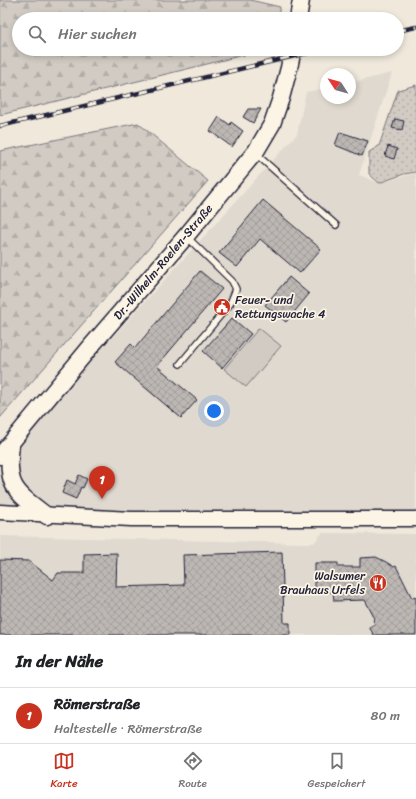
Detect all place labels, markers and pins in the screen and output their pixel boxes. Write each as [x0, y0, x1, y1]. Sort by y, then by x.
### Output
place label: Feuer- und Rettungswache 4 [235, 289, 326, 325]
public building icon: Feuer- und Rettungswache 4 [212, 297, 232, 317]
pin: 1 [89, 466, 115, 499]
place label: Walsumer Brauhaus Urfels [280, 565, 366, 601]
restaurant icon: Walsumer Brauhaus Urfels [368, 573, 388, 593]

